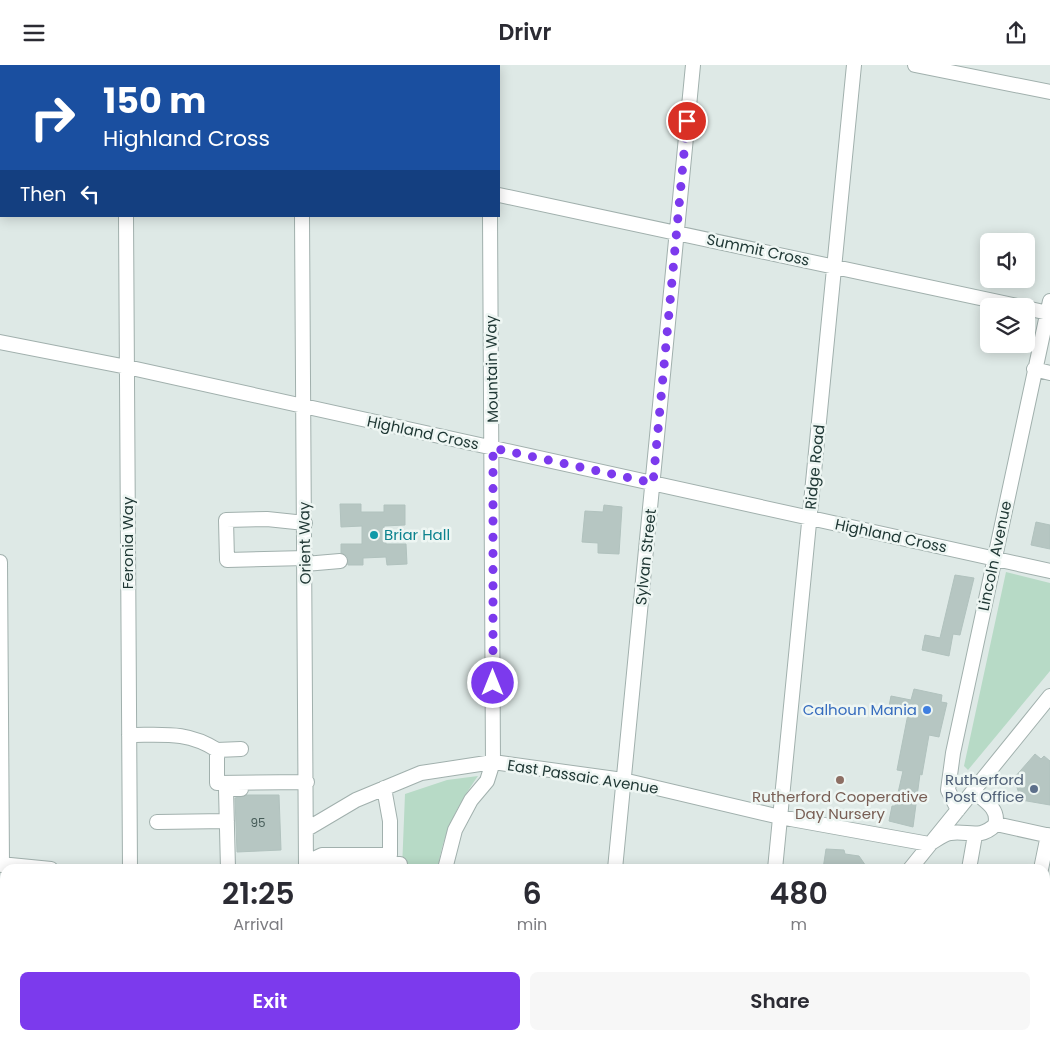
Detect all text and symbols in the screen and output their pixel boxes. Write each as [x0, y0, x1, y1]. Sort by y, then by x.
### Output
text: Drivr [499, 17, 551, 48]
icon: menu [20, 19, 48, 47]
icon: share [1002, 19, 1030, 47]
text: 150 m [103, 76, 206, 125]
icon: right [20, 85, 85, 150]
pin [666, 100, 708, 142]
icon: arrive [673, 107, 701, 135]
text: Highland Cross [103, 123, 270, 154]
icon: left [76, 180, 104, 208]
text: Then [20, 181, 66, 208]
street label: Summit Cross [705, 228, 812, 271]
map controls [980, 233, 1035, 353]
button: sound [980, 233, 1035, 288]
button: layers [980, 298, 1035, 353]
street label: Mountain Way [480, 314, 503, 423]
street label: Highland Cross [365, 410, 481, 455]
street label: Ridge Road [800, 423, 829, 511]
street label: Feronia Way [117, 496, 138, 589]
street label: Lincoln Avenue [973, 499, 1016, 613]
street label: Orient Way [293, 501, 316, 585]
street label: Sylvan Street [630, 508, 661, 606]
street label: Highland Cross [833, 513, 949, 558]
place label: Briar Hall [384, 524, 450, 545]
marker: Briar Hall [368, 529, 380, 541]
position arrow [466, 656, 518, 708]
place label: Calhoun Mania [803, 699, 917, 720]
marker: Calhoun Mania [921, 704, 933, 716]
street label: East Passaic Avenue [506, 754, 660, 799]
place label: Rutherford Post Office [945, 769, 1024, 807]
marker: Rutherford Cooperative Day Nursery [834, 774, 846, 786]
marker: Rutherford Post Office [1028, 783, 1040, 795]
place label: Rutherford Cooperative Day Nursery [752, 786, 928, 824]
house number: 95 [250, 814, 266, 831]
text: 21:25 [222, 872, 295, 915]
text: 6 [522, 872, 542, 915]
text: 480 [769, 872, 828, 915]
text: Arrival [233, 913, 284, 936]
text: min [517, 913, 547, 936]
text: m [790, 913, 807, 936]
button: Exit [20, 972, 520, 1030]
button: Share [530, 972, 1030, 1030]

